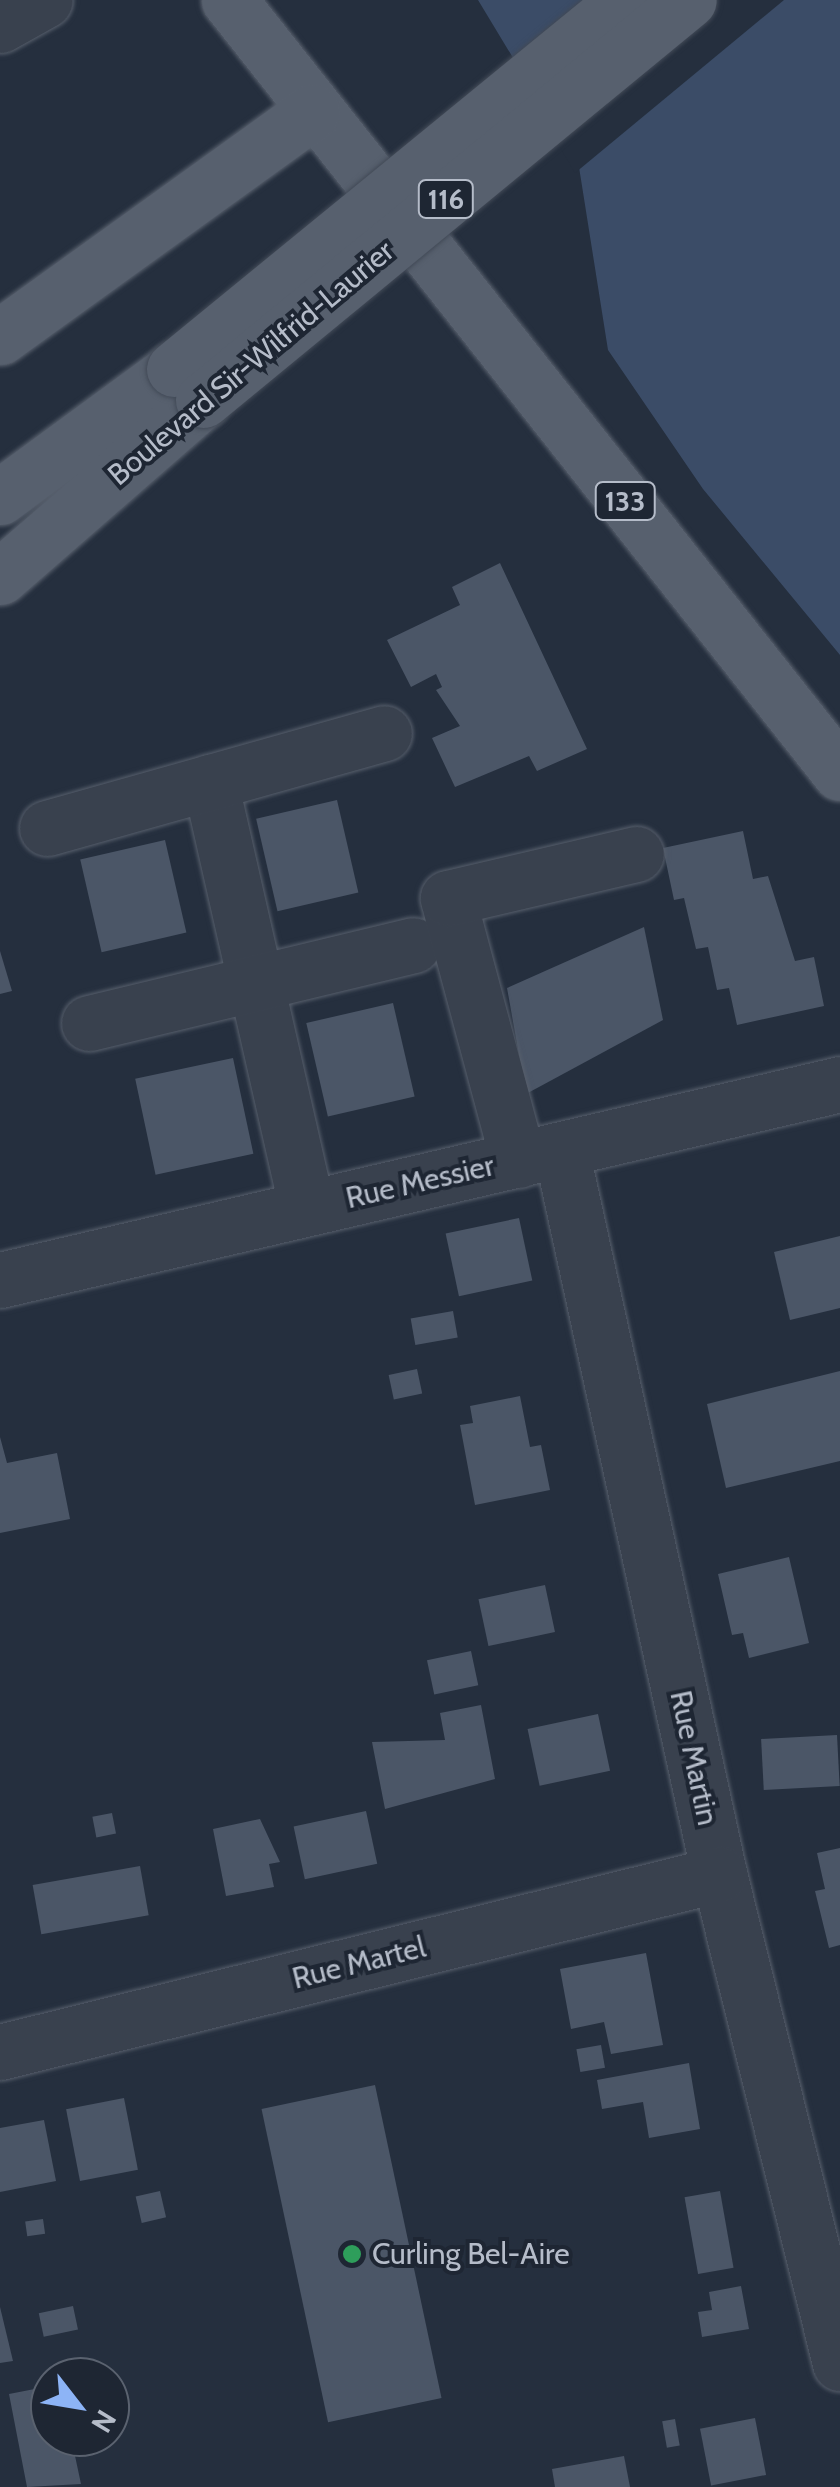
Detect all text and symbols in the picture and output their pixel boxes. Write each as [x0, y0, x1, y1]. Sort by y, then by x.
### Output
road number: 116 [416, 176, 476, 222]
street label: Boulevard Sir-Wilfrid-Laurier [101, 233, 401, 493]
road number: 133 [592, 478, 658, 524]
street label: Rue Messier [342, 1147, 498, 1217]
street label: Rue Martin [662, 1687, 726, 1829]
street label: Rue Martel [289, 1929, 429, 1997]
place label: Curling Bel-Aire [372, 2236, 569, 2272]
marker: Curling Bel-Aire [341, 2243, 363, 2265]
north arrow [30, 2357, 130, 2457]
text: N [84, 2404, 124, 2439]

